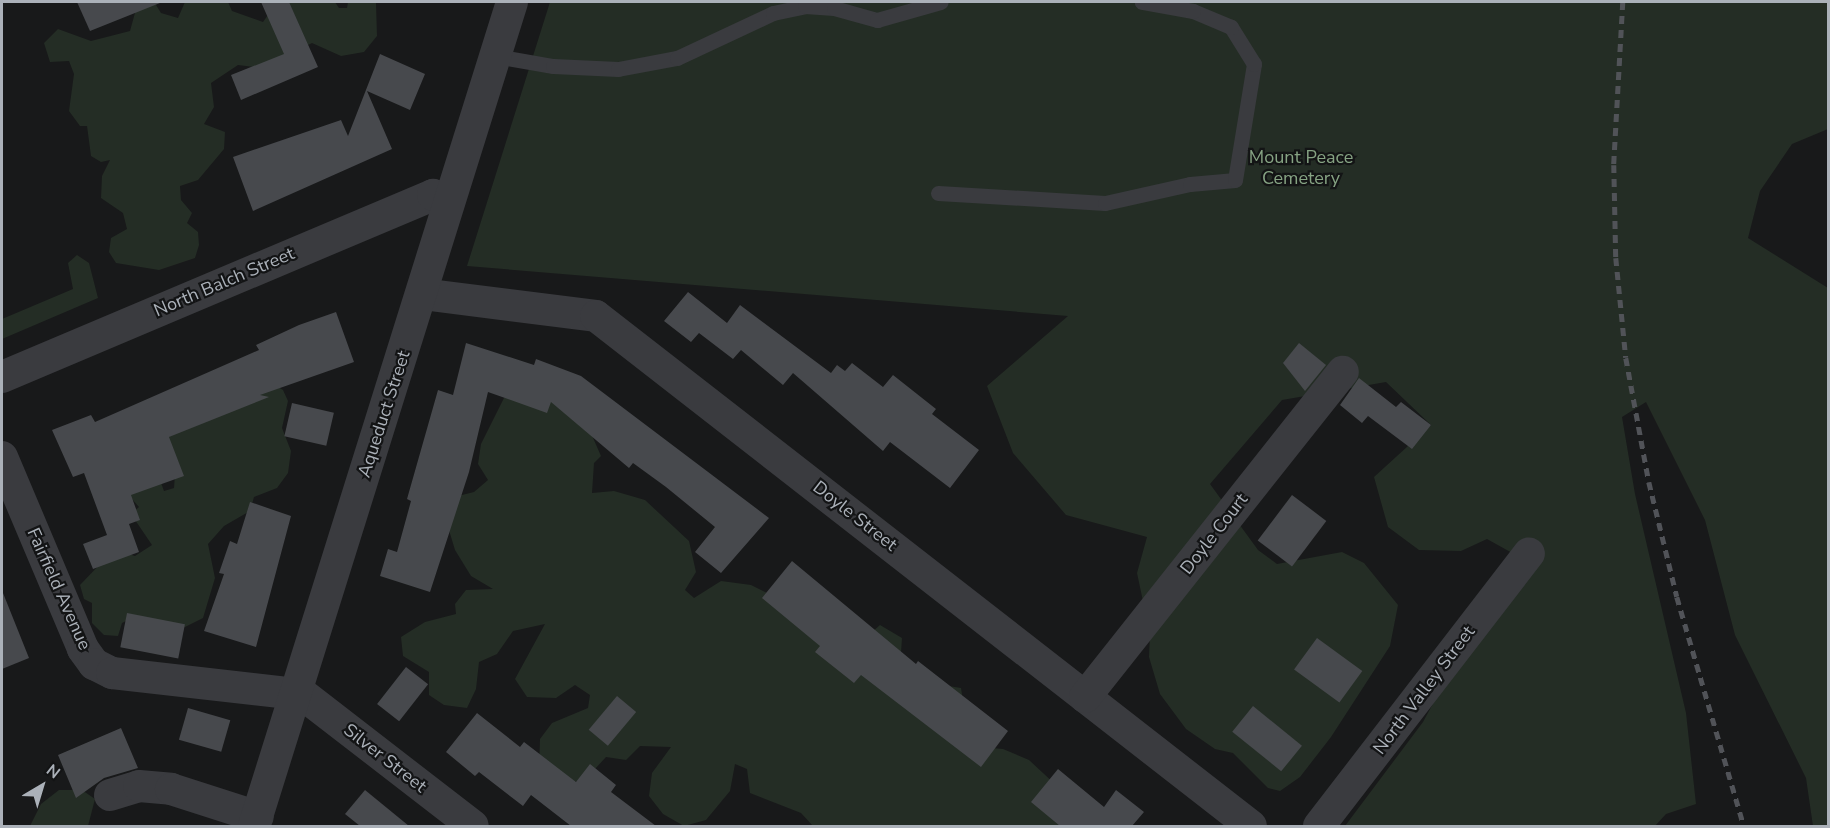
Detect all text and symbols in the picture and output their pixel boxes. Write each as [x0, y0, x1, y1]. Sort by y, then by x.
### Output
park label: Mount Peace Cemetery [1249, 147, 1353, 190]
street label: North Balch Street [150, 243, 298, 321]
street label: Aqueduct Street [353, 348, 415, 480]
street label: Doyle Street [809, 476, 901, 556]
street label: Doyle Court [1176, 489, 1252, 579]
street label: Fairfield Avenue [22, 525, 96, 653]
street label: North Valley Street [1369, 621, 1479, 759]
street label: Silver Street [339, 719, 431, 797]
north arrow [12, 756, 72, 816]
text: N [42, 759, 65, 784]

